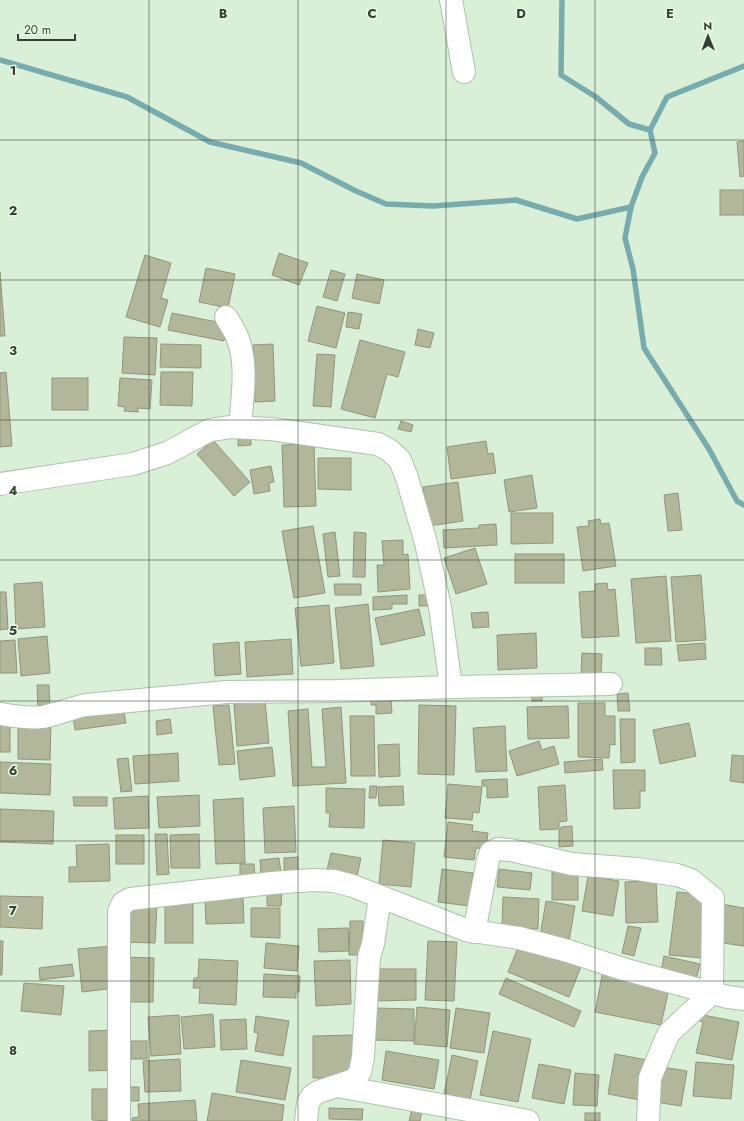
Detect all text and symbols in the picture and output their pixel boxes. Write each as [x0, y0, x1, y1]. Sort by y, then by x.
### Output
text: B [219, 4, 228, 23]
text: C [367, 4, 377, 23]
text: D [516, 4, 526, 23]
text: E [666, 4, 674, 23]
scale bar [18, 16, 75, 42]
north arrow [688, 16, 728, 56]
text: N [703, 18, 712, 34]
text: 20 m [24, 21, 51, 39]
text: 1 [10, 61, 16, 80]
text: 2 [9, 201, 17, 220]
text: 3 [9, 341, 17, 360]
text: 4 [8, 481, 18, 500]
text: 5 [9, 621, 17, 640]
text: 6 [9, 761, 18, 780]
text: 7 [9, 901, 17, 920]
text: 8 [9, 1041, 17, 1060]

